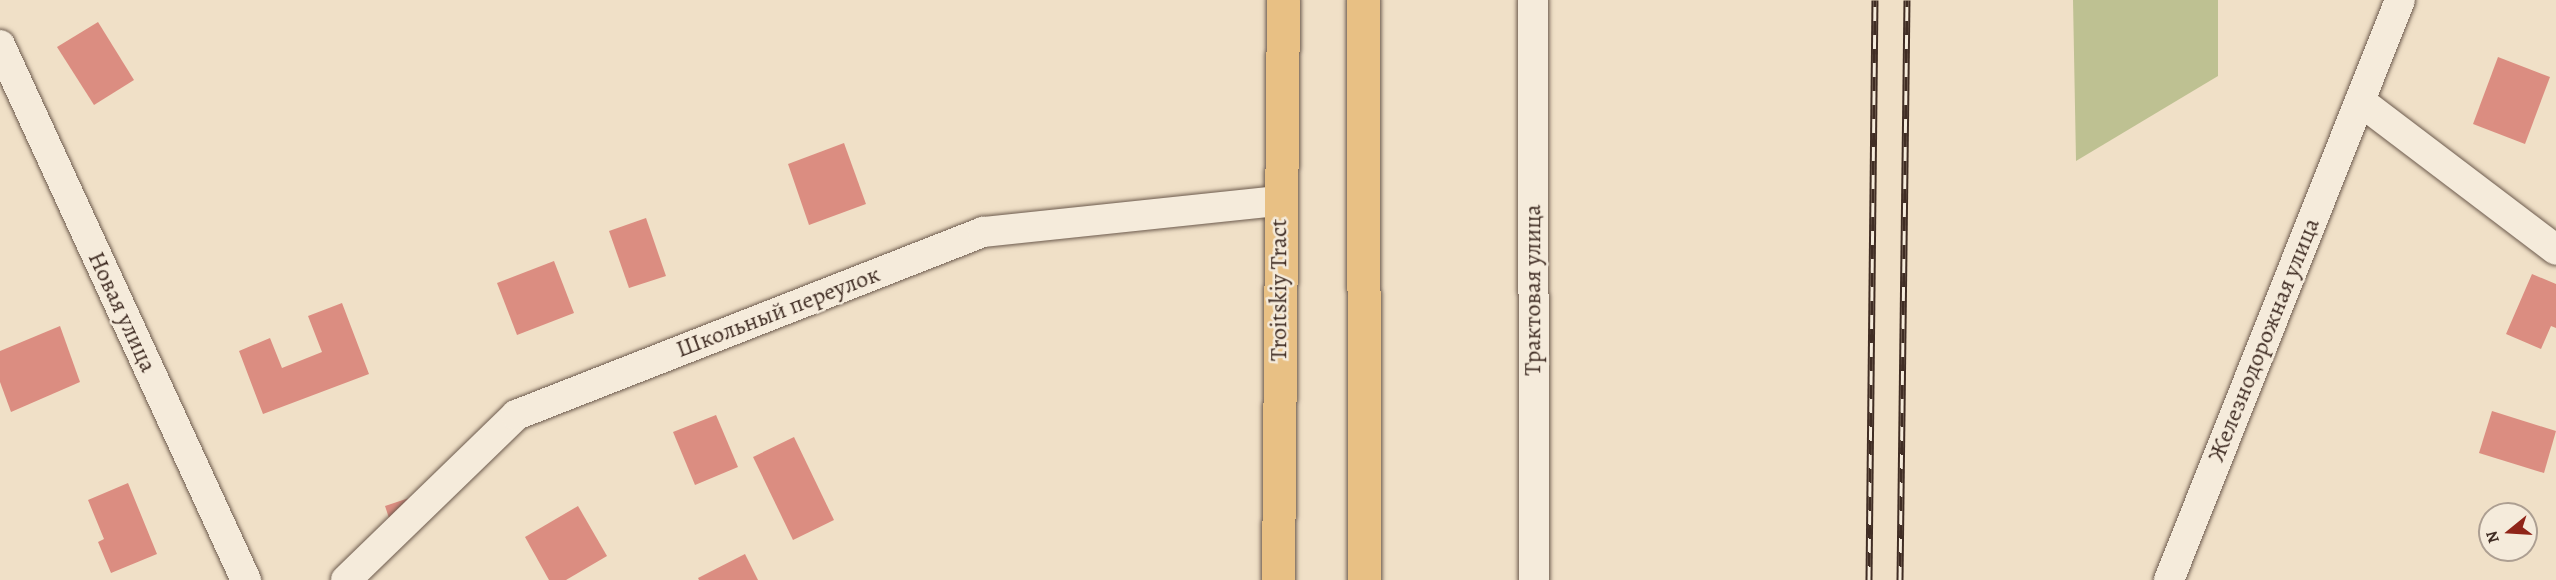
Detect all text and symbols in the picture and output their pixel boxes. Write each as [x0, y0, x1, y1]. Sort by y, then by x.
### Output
street label: Трактовая улица [1519, 204, 1547, 376]
street label: Железнодорожная улица [2202, 214, 2326, 466]
street label: Troitskiy Tract [1265, 219, 1293, 361]
street label: Новая улица [82, 247, 162, 377]
street label: Школьный переулок [672, 260, 884, 364]
north arrow [2478, 502, 2538, 562]
text: N [2481, 528, 2505, 546]

